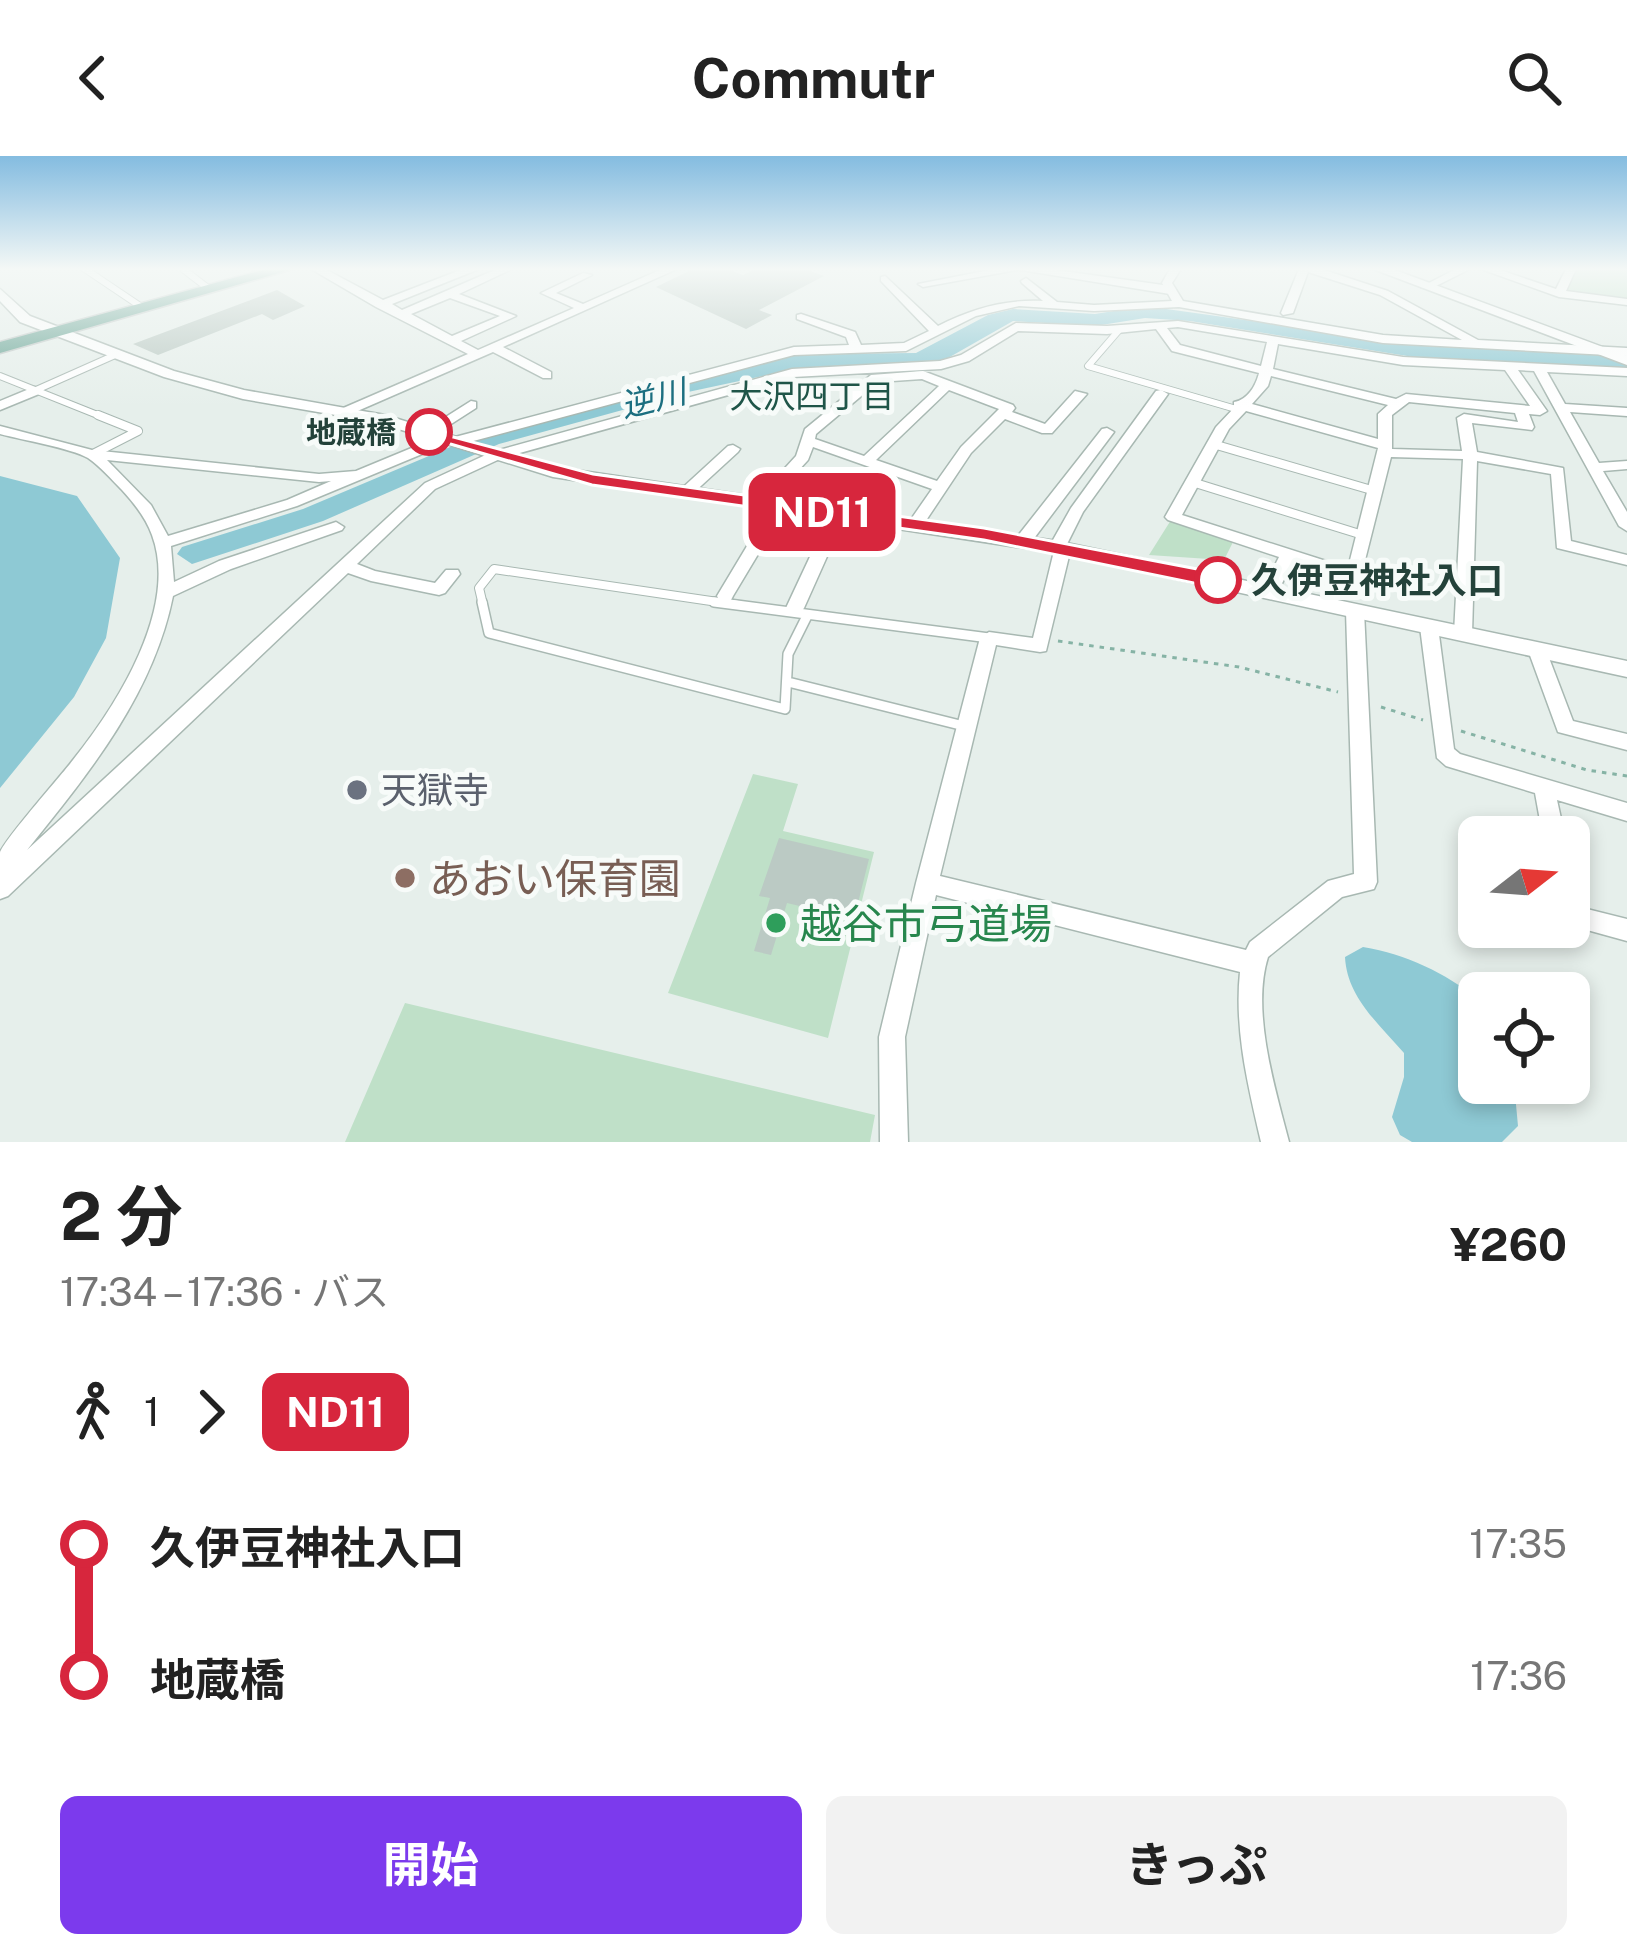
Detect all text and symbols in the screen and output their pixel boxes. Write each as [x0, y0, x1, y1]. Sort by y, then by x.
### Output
icon: back [60, 45, 126, 111]
icon: search [1501, 45, 1567, 111]
text: Commutr [692, 47, 935, 110]
water label: 逆川 [616, 371, 693, 424]
district label: 大沢四丁目 [730, 377, 895, 415]
marker: 地蔵橋 [407, 410, 451, 454]
place label: 地蔵橋 [306, 414, 396, 450]
line badge: ND11 [738, 473, 906, 551]
text: ND11 [772, 487, 872, 536]
marker: 久伊豆神社入口 [1196, 558, 1240, 602]
place label: 久伊豆神社入口 [1251, 559, 1503, 601]
place label: 天獄寺 [381, 769, 489, 811]
marker: 天獄寺 [344, 777, 370, 803]
north arrow [1458, 816, 1590, 948]
map controls [1458, 816, 1590, 1104]
place label: あおい保育園 [429, 854, 681, 903]
marker: あおい保育園 [392, 865, 418, 891]
place label: 越谷市弓道場 [800, 899, 1052, 948]
marker: 越谷市弓道場 [763, 910, 789, 936]
button: locate [1458, 972, 1590, 1104]
text: 2 分 [60, 1177, 183, 1255]
text: ¥260 [1450, 1218, 1567, 1271]
text: 17:34 – 17:36 · バス [60, 1269, 389, 1315]
icon: walk [60, 1379, 126, 1445]
icon: forward [178, 1379, 244, 1445]
text: ND11 [286, 1387, 385, 1436]
text: 1 [144, 1389, 160, 1435]
text: 久伊豆神社入口 [150, 1521, 465, 1574]
text: 17:35 [1469, 1521, 1567, 1567]
text: 地蔵橋 [150, 1653, 285, 1706]
text: 17:36 [1470, 1653, 1567, 1699]
button: 開始 [60, 1796, 802, 1934]
button: きっぷ [826, 1796, 1567, 1934]

